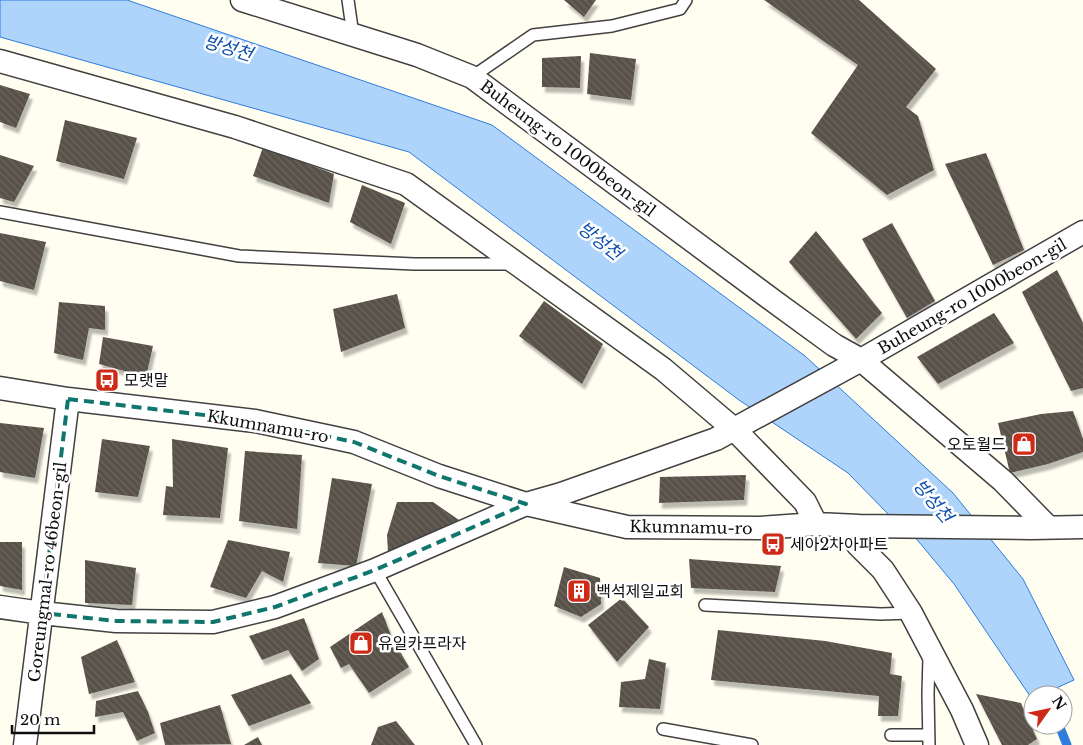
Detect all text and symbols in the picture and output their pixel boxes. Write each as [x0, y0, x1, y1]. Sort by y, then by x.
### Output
water label: 방성천 [201, 30, 257, 66]
street label: Buheung-ro 1000beon-gil [476, 75, 660, 221]
water label: 방성천 [574, 217, 628, 266]
street label: Buheung-ro 1000beon-gil [874, 234, 1070, 358]
bus stop icon: 모랫말 [94, 367, 120, 393]
place label: 모랫말 [124, 370, 168, 390]
street label: Kkumnamu-ro [206, 405, 330, 447]
shop icon: 오토월드 [1011, 431, 1037, 457]
place label: 오토월드 [947, 434, 1006, 454]
street label: Goreungmal-ro 46beon-gil [24, 461, 70, 683]
water label: 방성천 [909, 475, 959, 529]
street label: Kkumnamu-ro [629, 516, 753, 538]
bus stop icon: 세아2차아파트 [760, 531, 786, 557]
place label: 세아2차아파트 [790, 534, 888, 554]
building icon: 백석제일교회 [566, 578, 592, 604]
place label: 백석제일교회 [596, 581, 684, 601]
shop icon: 유일카프라자 [348, 630, 374, 656]
place label: 유일카프라자 [378, 633, 467, 653]
north arrow [1023, 685, 1073, 735]
text: N [1048, 692, 1070, 713]
scale bar [12, 702, 95, 734]
text: 20 m [20, 710, 60, 729]

